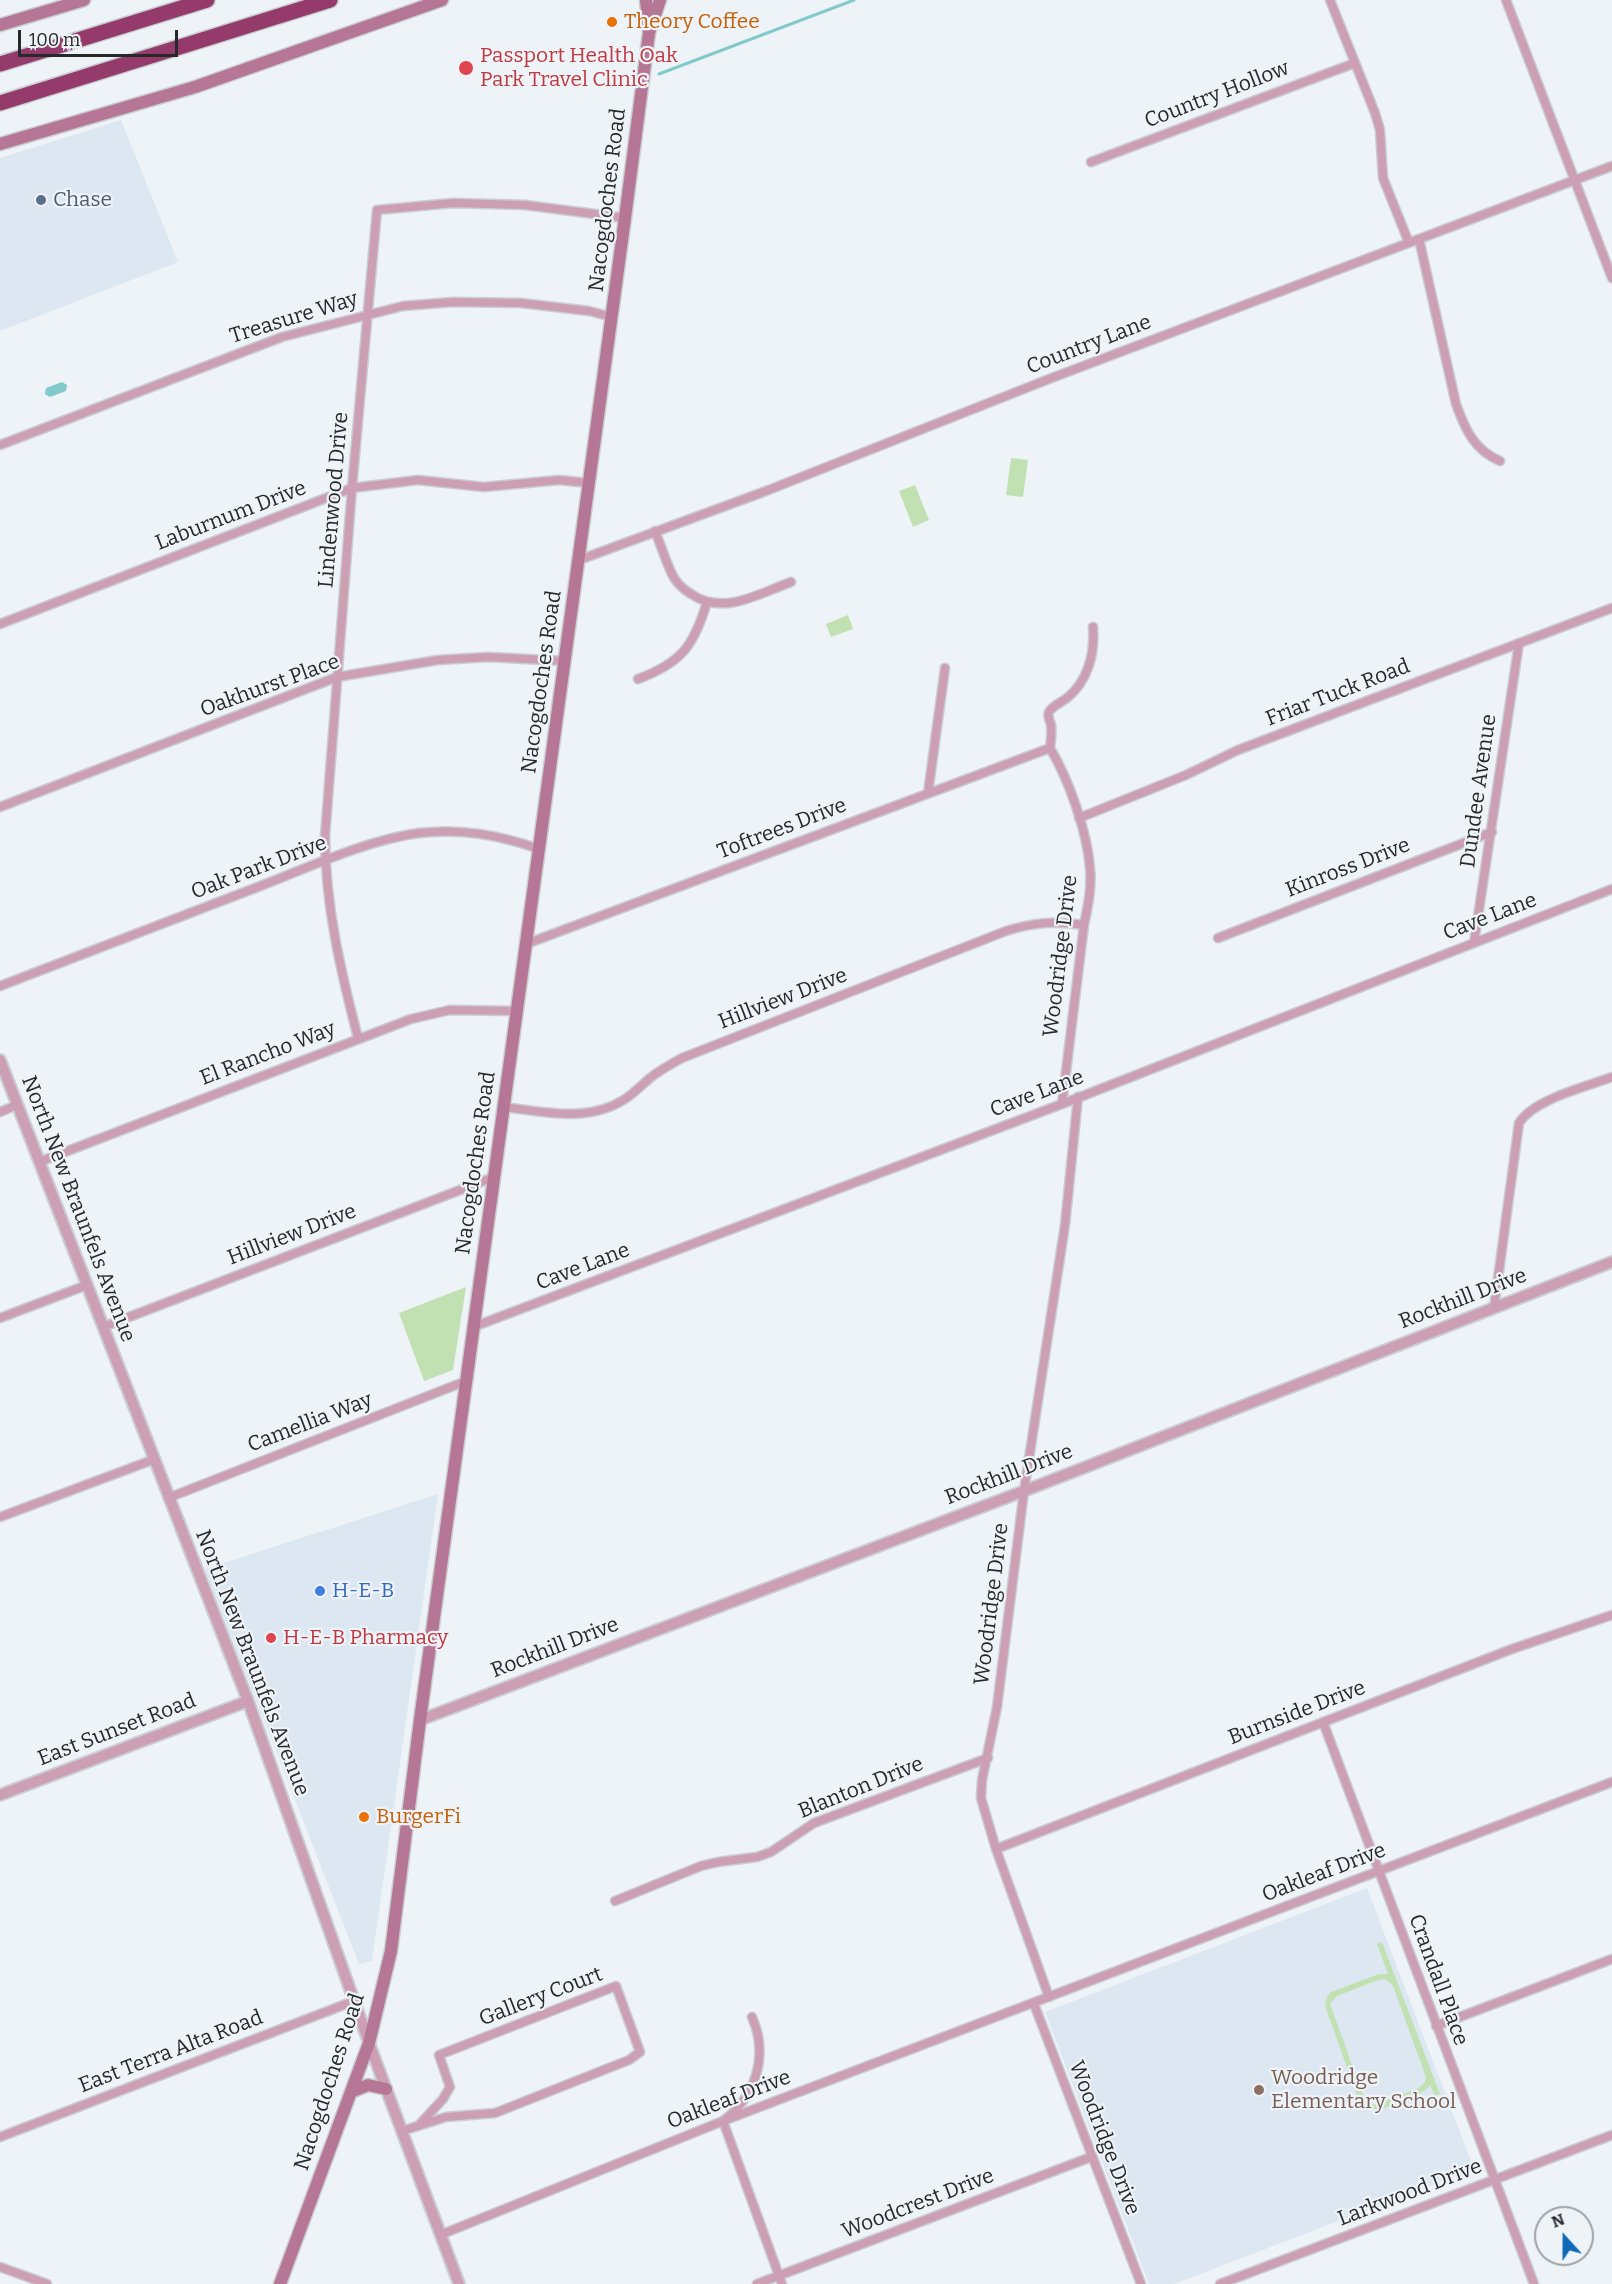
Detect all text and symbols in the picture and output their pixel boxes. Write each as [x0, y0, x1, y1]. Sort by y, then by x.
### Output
place label: Theory Coffee [624, 9, 760, 35]
marker: Theory Coffee [605, 15, 619, 29]
scale bar [21, 18, 182, 56]
text: 100 m [29, 29, 80, 51]
place label: Passport Health Oak Park Travel Clinic [480, 43, 678, 93]
street label: Country Hollow [1141, 56, 1293, 134]
marker: Passport Health Oak Park Travel Clinic [457, 59, 475, 77]
street label: Nacogdoches Road [584, 107, 632, 293]
place label: Chase [53, 187, 112, 213]
marker: Chase [34, 193, 48, 207]
street label: Treasure Way [227, 287, 361, 349]
street label: Country Lane [1023, 310, 1155, 380]
street label: Lindenwood Drive [314, 411, 354, 589]
street label: Laburnum Drive [152, 476, 310, 556]
street label: Nacogdoches Road [517, 589, 567, 775]
street label: Oakhurst Place [197, 649, 343, 723]
street label: Friar Tuck Road [1262, 654, 1414, 732]
street label: Dundee Avenue [1456, 713, 1502, 869]
street label: Toftrees Drive [714, 793, 850, 865]
street label: Oak Park Drive [188, 831, 330, 905]
street label: Kinross Drive [1282, 833, 1414, 903]
street label: Woodridge Drive [1039, 873, 1083, 1039]
street label: Cave Lane [1440, 888, 1540, 946]
street label: Hillview Drive [715, 963, 851, 1035]
street label: El Rancho Way [197, 1017, 339, 1091]
street label: Cave Lane [987, 1065, 1087, 1123]
street label: Nacogdoches Road [451, 1070, 501, 1256]
street label: North New Braunfels Avenue [16, 1072, 140, 1346]
street label: Hillview Drive [224, 1199, 360, 1271]
street label: Cave Lane [533, 1238, 633, 1296]
street label: Rockhill Drive [1396, 1263, 1530, 1335]
street label: Camellia Way [244, 1388, 376, 1458]
street label: Rockhill Drive [942, 1439, 1076, 1511]
street label: Woodridge Drive [970, 1521, 1014, 1687]
street label: North New Braunfels Avenue [190, 1526, 314, 1800]
place label: H-E-B [332, 1578, 394, 1604]
marker: H-E-B [313, 1584, 327, 1598]
street label: Rockhill Drive [488, 1612, 622, 1684]
place label: H-E-B Pharmacy [283, 1625, 448, 1651]
marker: H-E-B Pharmacy [264, 1631, 278, 1645]
street label: Burnside Drive [1225, 1675, 1369, 1751]
street label: East Sunset Road [34, 1688, 200, 1772]
street label: Blanton Drive [795, 1752, 927, 1824]
place label: BurgerFi [376, 1804, 461, 1830]
marker: BurgerFi [357, 1810, 371, 1824]
street label: Oakleaf Drive [1259, 1838, 1389, 1908]
street label: Crandall Place [1403, 1911, 1473, 2049]
street label: Gallery Court [476, 1962, 606, 2032]
street label: Nacogdoches Road [289, 1990, 371, 2174]
street label: East Terra Alta Road [75, 2005, 267, 2099]
street label: Woodridge Drive [1063, 2057, 1145, 2219]
street label: Oakleaf Drive [664, 2065, 794, 2135]
place label: Woodridge Elementary School [1271, 2065, 1456, 2115]
marker: Woodridge Elementary School [1252, 2083, 1266, 2097]
street label: Larkwood Drive [1334, 2154, 1486, 2232]
street label: Woodcrest Drive [838, 2163, 998, 2245]
north arrow [1534, 2206, 1594, 2266]
text: N [1549, 2210, 1567, 2232]

